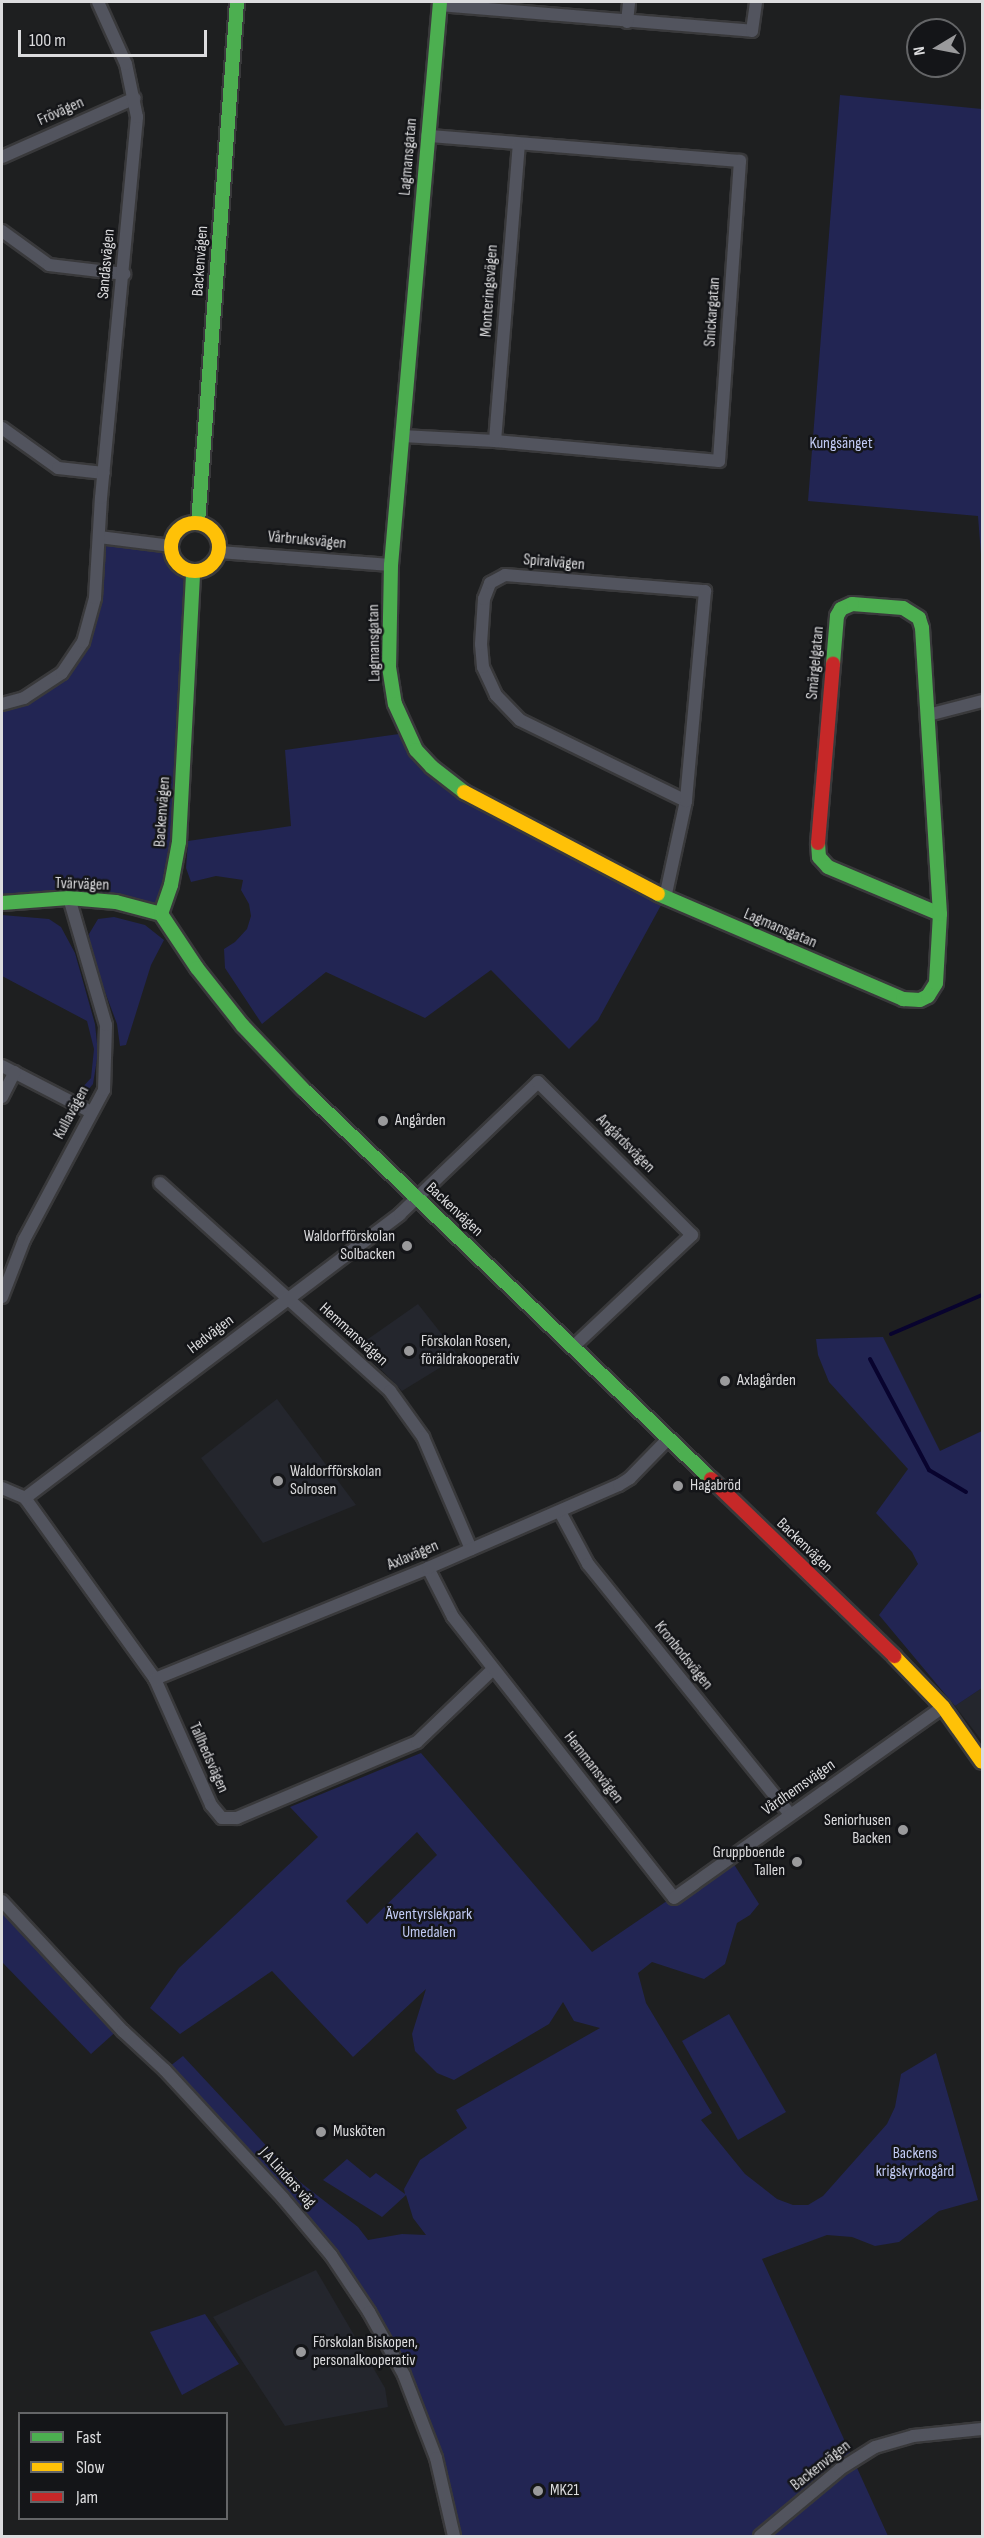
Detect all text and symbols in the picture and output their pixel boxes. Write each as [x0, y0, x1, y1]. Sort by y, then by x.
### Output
scale bar [21, 18, 210, 56]
north arrow [906, 18, 966, 78]
text: 100 m [29, 30, 66, 51]
text: N [910, 45, 930, 57]
street label: Frövägen [35, 93, 87, 131]
street label: Lagmansgatan [396, 118, 422, 196]
street label: Backenvägen [189, 225, 213, 297]
street label: Sandåsvägen [94, 228, 120, 300]
street label: Monteringsvägen [477, 244, 503, 338]
street label: Snickargatan [701, 277, 725, 347]
park label: Kungsänget [809, 434, 873, 454]
street label: Vårbruksvägen [267, 528, 347, 554]
street label: Spiralvägen [522, 551, 586, 575]
street label: Lagmansgatan [365, 604, 385, 682]
street label: Smärgelgatan [803, 626, 829, 700]
street label: Backenvägen [151, 776, 175, 848]
street label: Tvärvägen [54, 874, 110, 896]
street label: Lagmansgatan [741, 905, 819, 953]
street label: Kullavägen [50, 1083, 94, 1143]
place label: Angården [395, 1111, 446, 1131]
street label: Angårdsvägen [592, 1111, 658, 1177]
marker: Angården [376, 1114, 390, 1128]
street label: Backenvägen [422, 1179, 486, 1241]
place label: Waldorfförskolan Solbacken [304, 1227, 395, 1265]
marker: Waldorfförskolan Solbacken [400, 1239, 414, 1253]
street label: Hemmansvägen [315, 1299, 391, 1371]
street label: Hedvägen [184, 1311, 238, 1359]
place label: Förskolan Rosen, föräldrakooperativ [421, 1332, 519, 1370]
marker: Förskolan Rosen, föräldrakooperativ [402, 1344, 416, 1358]
place label: Axlagården [737, 1371, 796, 1391]
marker: Axlagården [718, 1374, 732, 1388]
place label: Waldorfförskolan Solrosen [290, 1462, 381, 1500]
marker: Waldorfförskolan Solrosen [271, 1474, 285, 1488]
place label: Hagabröd [690, 1476, 741, 1496]
marker: Hagabröd [671, 1479, 685, 1493]
street label: Backenvägen [772, 1515, 836, 1577]
street label: Axlavägen [385, 1537, 441, 1575]
street label: Kronbodsvägen [650, 1618, 716, 1694]
street label: Tallhedsvägen [184, 1720, 232, 1796]
street label: Hemmansvägen [559, 1728, 627, 1808]
street label: Vårdhemsvägen [759, 1756, 839, 1820]
place label: Seniorhusen Backen [824, 1811, 891, 1849]
marker: Seniorhusen Backen [896, 1823, 910, 1837]
place label: Gruppboende Tallen [713, 1843, 785, 1881]
marker: Gruppboende Tallen [790, 1855, 804, 1869]
park label: Äventyrslekpark Umedalen [386, 1905, 472, 1943]
place label: Musköten [333, 2122, 385, 2142]
marker: Musköten [314, 2125, 328, 2139]
street label: J A Linders väg [255, 2144, 319, 2212]
park label: Backens krigskyrkogård [876, 2144, 954, 2182]
place label: Förskolan Biskopen, personalkooperativ [313, 2333, 418, 2371]
marker: Förskolan Biskopen, personalkooperativ [294, 2345, 308, 2359]
legend [18, 2412, 228, 2520]
text: Fast [76, 2427, 101, 2448]
street label: Backenvägen [787, 2437, 855, 2495]
text: Slow [76, 2457, 105, 2478]
place label: MK21 [550, 2481, 579, 2501]
marker: MK21 [531, 2484, 545, 2498]
text: Jam [76, 2487, 98, 2508]

